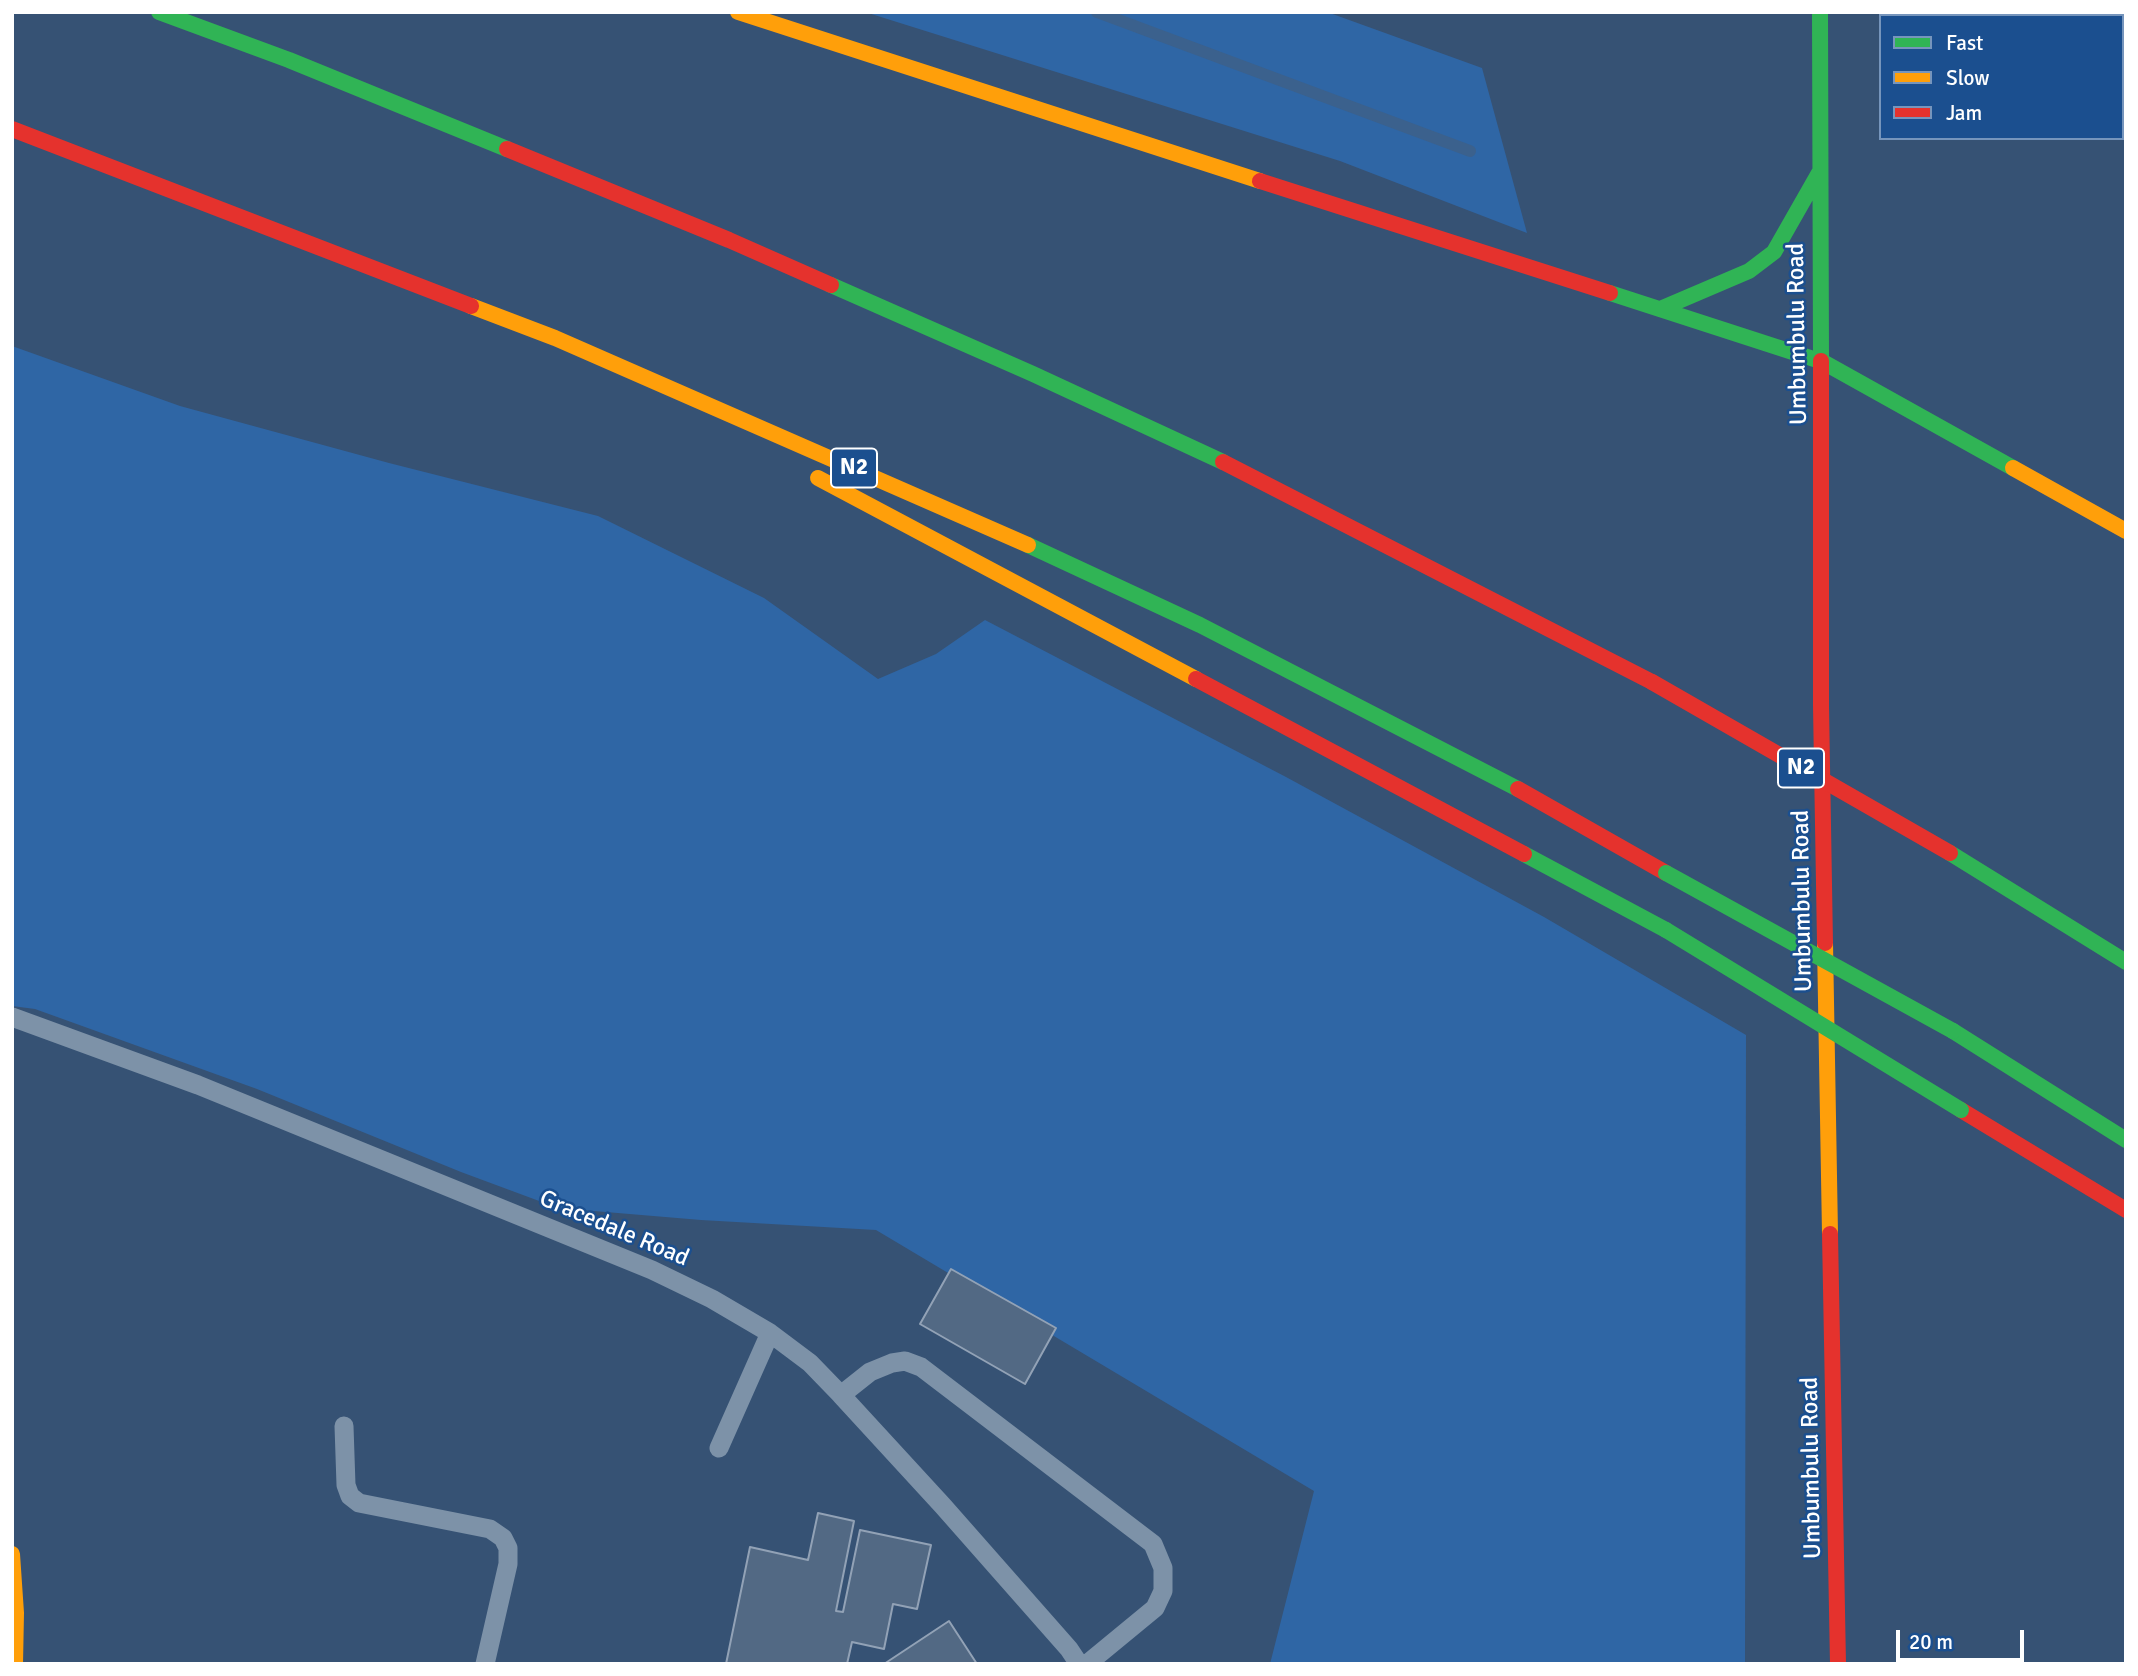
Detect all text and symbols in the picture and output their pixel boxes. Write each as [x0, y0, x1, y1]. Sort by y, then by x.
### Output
legend [1879, 14, 2124, 140]
text: Fast [1946, 30, 1983, 56]
text: Slow [1946, 65, 1990, 91]
text: Jam [1946, 100, 1982, 126]
street label: Umbumbulu Road [1782, 243, 1814, 425]
road number: N2 [831, 448, 877, 488]
road number: N2 [1778, 748, 1824, 788]
street label: Umbumbulu Road [1787, 810, 1819, 992]
street label: Gracedale Road [535, 1185, 693, 1273]
street label: Umbumbulu Road [1796, 1377, 1828, 1559]
scale bar [1900, 1616, 2028, 1660]
text: 20 m [1909, 1629, 1953, 1655]

